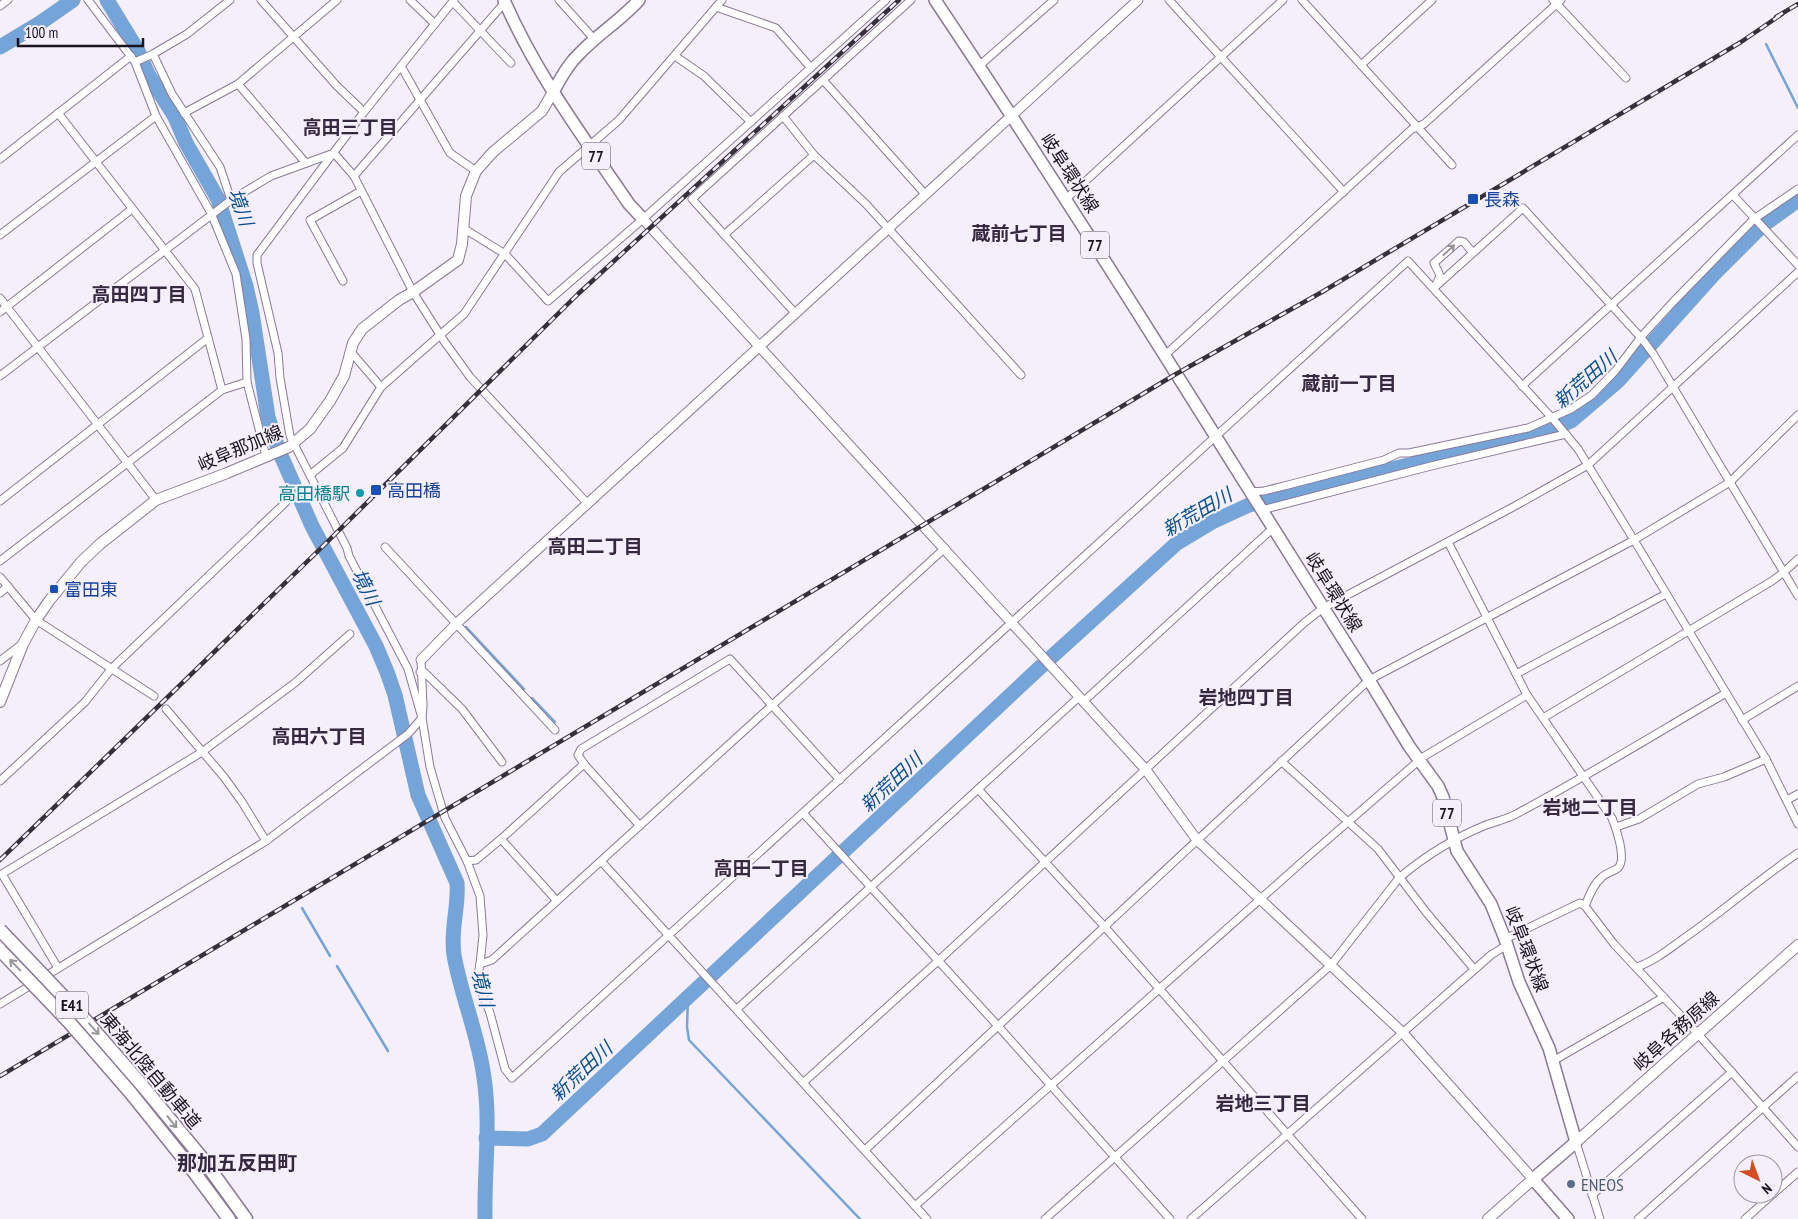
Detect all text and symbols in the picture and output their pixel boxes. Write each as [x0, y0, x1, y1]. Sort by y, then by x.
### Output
scale bar [18, 15, 142, 47]
text: 100 m [25, 23, 58, 42]
district label: 高田三丁目 [302, 115, 398, 139]
street label: 岐阜環状線 [1036, 129, 1104, 217]
road number: 77 [582, 142, 610, 170]
water label: 境川 [223, 185, 259, 231]
place label: 長森 [1484, 188, 1520, 211]
marker: 長森 [1466, 192, 1480, 206]
district label: 蔵前七丁目 [971, 221, 1067, 245]
road number: 77 [1081, 232, 1109, 258]
one-way arrow [1442, 244, 1455, 256]
district label: 高田四丁目 [91, 282, 187, 306]
water label: 新荒田川 [1548, 344, 1623, 413]
district label: 蔵前一丁目 [1301, 371, 1397, 395]
street label: 岐阜那加線 [194, 420, 286, 476]
place label: 高田橋 [387, 479, 441, 502]
place label: 高田橋駅 [278, 482, 350, 505]
water label: 新荒田川 [1158, 482, 1238, 541]
marker: 高田橋 [369, 483, 383, 497]
marker: 高田橋駅 [354, 487, 366, 499]
district label: 高田二丁目 [547, 534, 643, 558]
street label: 岐阜環状線 [1300, 548, 1368, 636]
water label: 境川 [347, 565, 386, 611]
place label: 富田東 [64, 578, 118, 601]
marker: 富田東 [48, 583, 60, 595]
district label: 岩地四丁目 [1198, 685, 1294, 709]
district label: 高田六丁目 [271, 724, 367, 748]
water label: 新荒田川 [855, 746, 928, 817]
district label: 岩地二丁目 [1542, 795, 1638, 819]
road number: 77 [1433, 800, 1461, 826]
district label: 高田一丁目 [713, 856, 809, 880]
street label: 岐阜環状線 [1500, 903, 1554, 995]
one-way arrow [9, 959, 21, 971]
water label: 境川 [467, 967, 500, 1011]
street label: 岐阜各務原線 [1628, 986, 1724, 1076]
road number: E41 [56, 992, 88, 1018]
street label: 東海北陸自動車道 [96, 1008, 206, 1134]
one-way arrow [88, 1022, 99, 1035]
water label: 新荒田川 [545, 1035, 618, 1106]
district label: 岩地三丁目 [1215, 1091, 1311, 1115]
one-way arrow [167, 1115, 178, 1128]
district label: 那加五反田町 [177, 1150, 297, 1176]
north arrow [1733, 1154, 1783, 1204]
place label: ENEOS [1581, 1173, 1624, 1196]
marker: ENEOS [1565, 1178, 1577, 1190]
text: N [1758, 1179, 1776, 1198]

